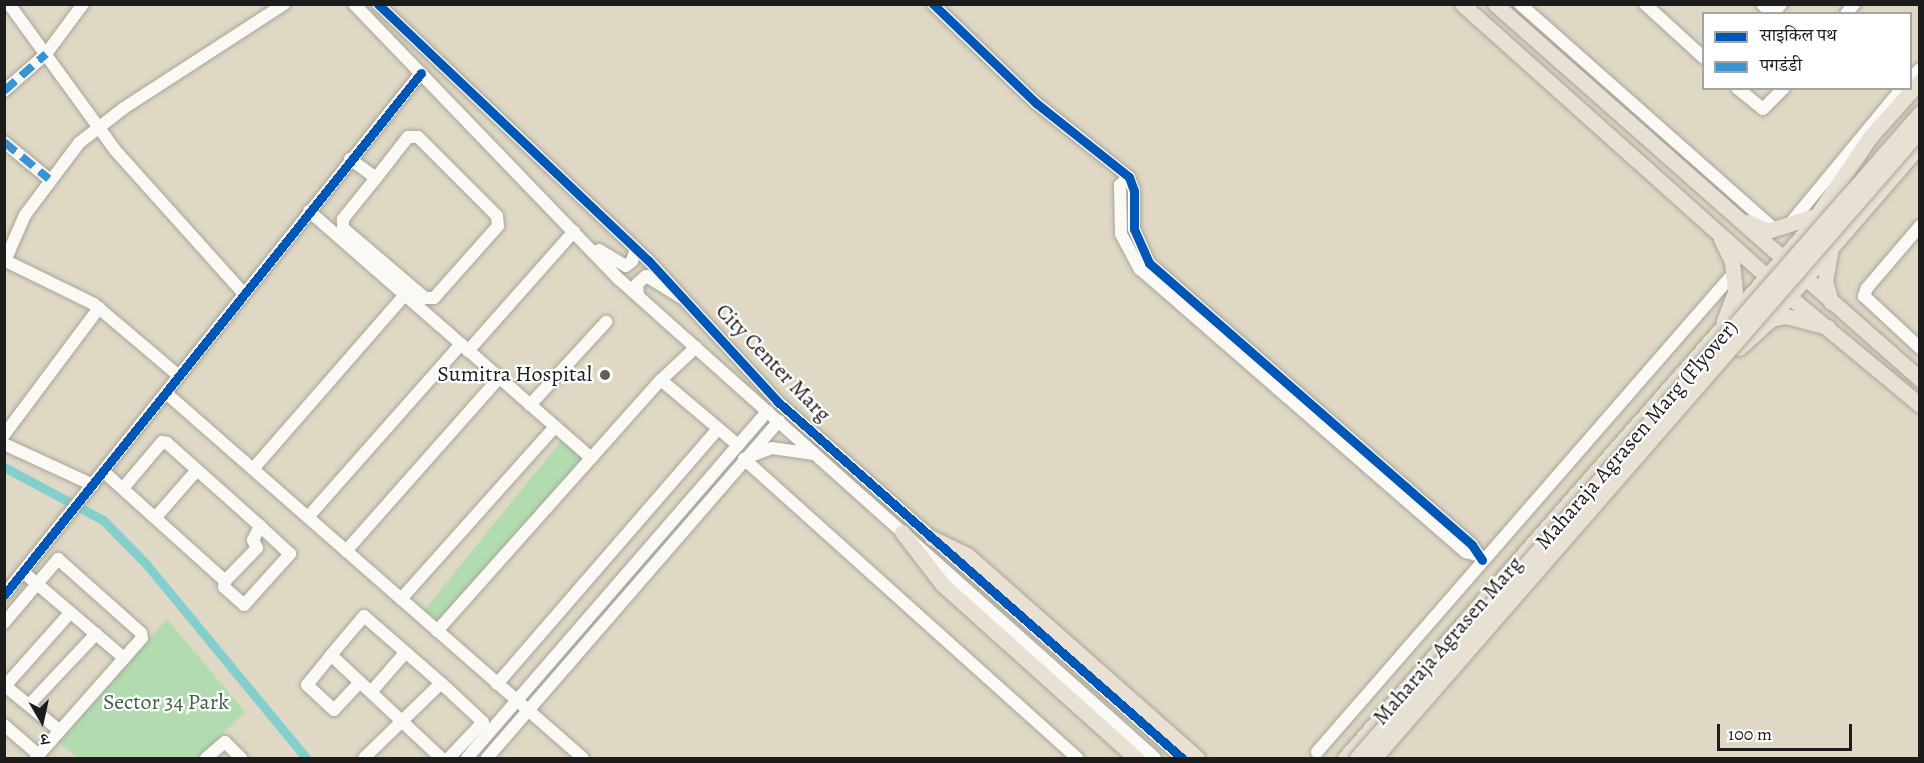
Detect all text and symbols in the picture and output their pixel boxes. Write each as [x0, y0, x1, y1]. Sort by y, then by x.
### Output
legend [1702, 12, 1912, 90]
text: साइकिल पथ [1760, 23, 1837, 47]
text: पगडंडी [1760, 53, 1802, 77]
street label: City Center Marg [710, 298, 836, 428]
street label: Maharaja Agrasen Marg (Flyover) [1530, 315, 1744, 555]
place label: Sumitra Hospital [437, 362, 592, 388]
marker: Sumitra Hospital [596, 366, 614, 384]
street label: Maharaja Agrasen Marg [1368, 551, 1528, 731]
park label: Sector 34 Park [103, 690, 229, 716]
north arrow [12, 691, 72, 751]
scale bar [1720, 712, 1855, 750]
text: 100 m [1728, 722, 1772, 746]
text: उ [39, 727, 51, 750]

